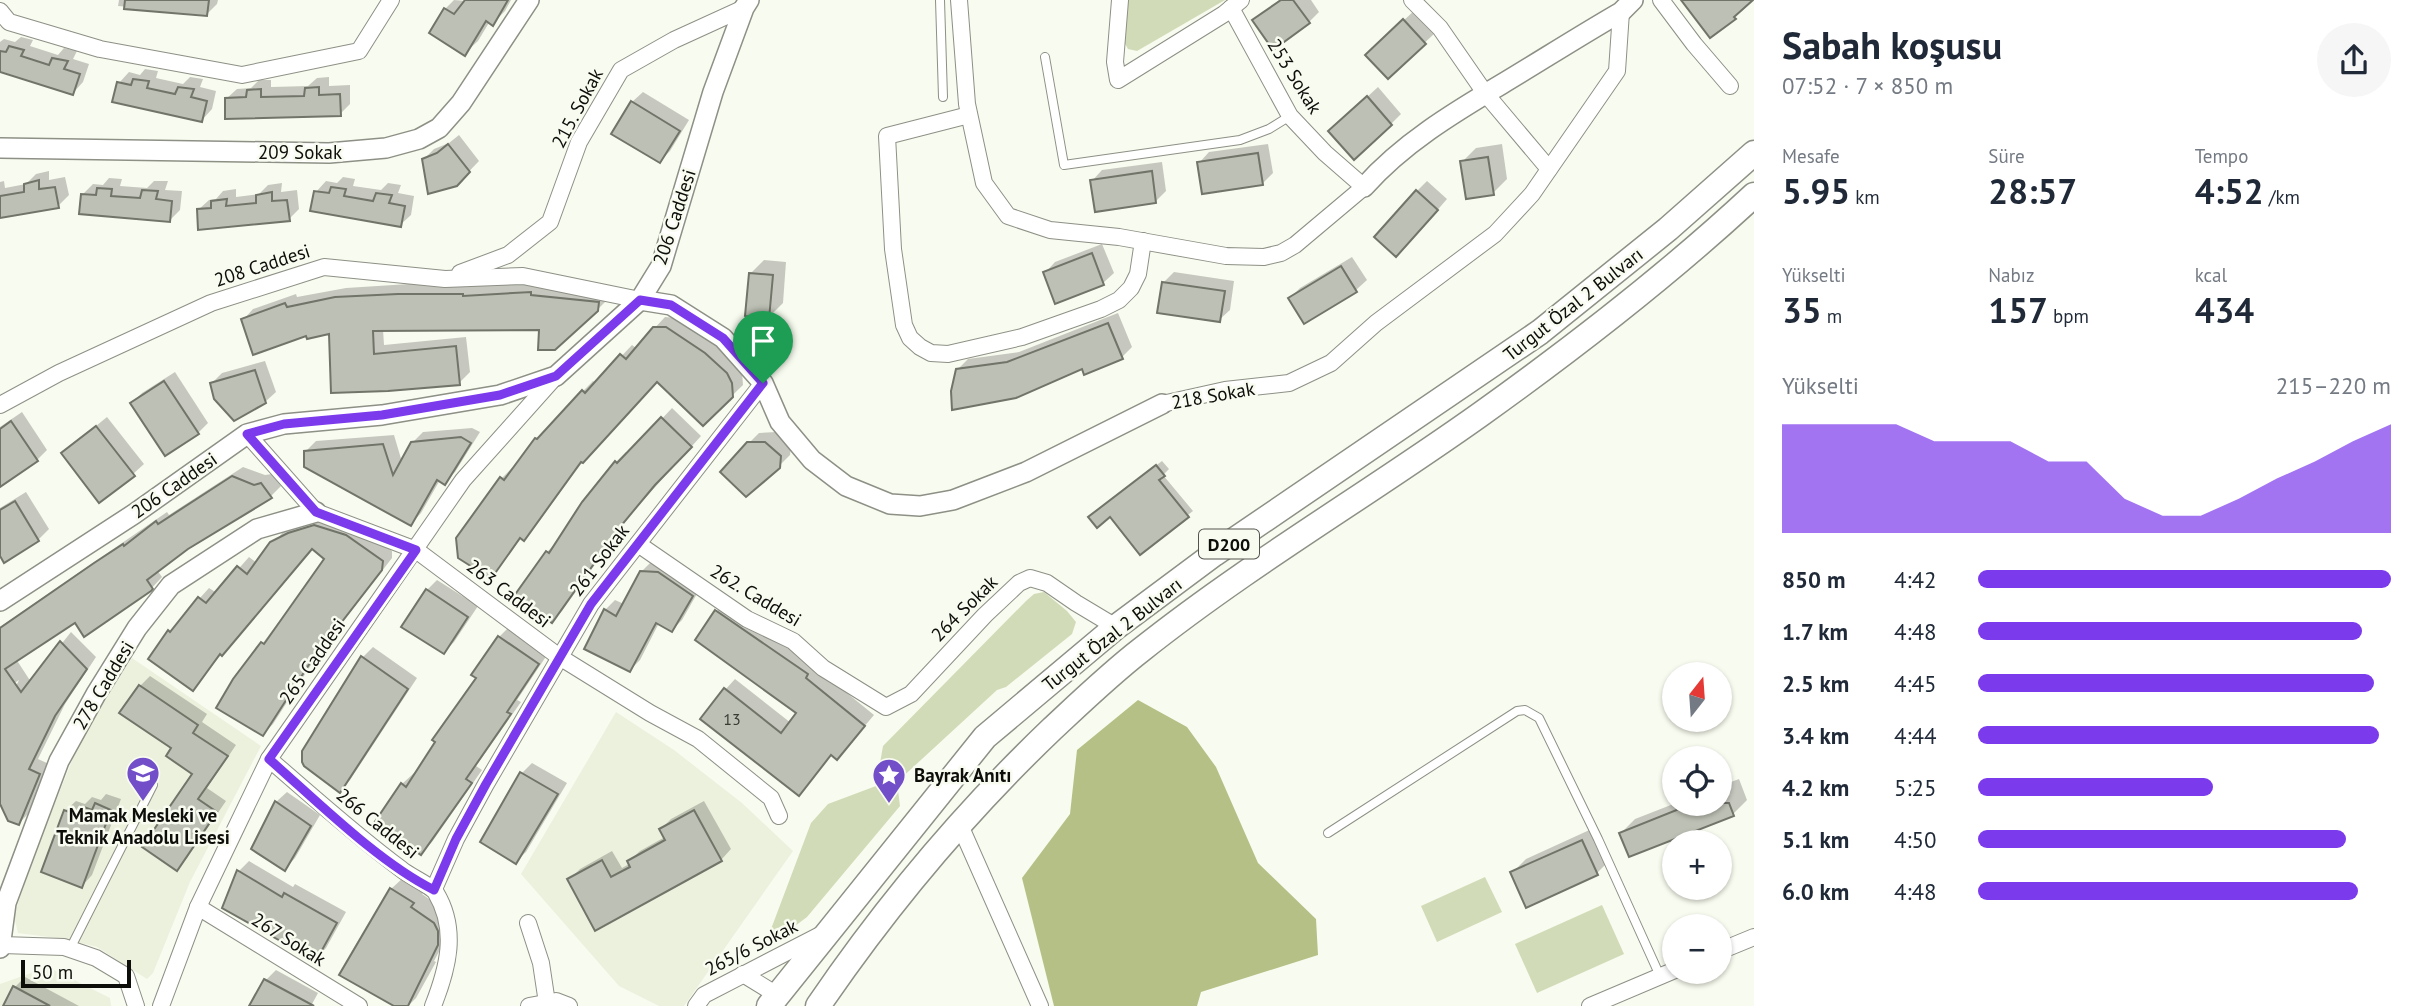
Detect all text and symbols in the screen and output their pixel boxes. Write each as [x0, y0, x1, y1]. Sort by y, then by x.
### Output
text: Sabah koşusu [1782, 20, 2002, 69]
button: share [2317, 23, 2391, 97]
street label: 253 Sokak [1263, 34, 1327, 118]
street label: 215. Sokak [546, 64, 608, 152]
text: 07:52 · 7 × 850 m [1782, 71, 1953, 100]
street label: 209 Sokak [258, 140, 342, 164]
text: Mesafe [1782, 144, 1840, 168]
text: Süre [1988, 144, 2025, 168]
text: Tempo [2195, 144, 2248, 168]
street label: 206 Caddesi [647, 166, 701, 268]
text: 5.95 [1782, 168, 1850, 214]
text: 28:57 [1988, 168, 2077, 214]
text: 4:52 [2195, 168, 2264, 214]
text: km [1850, 185, 1880, 209]
text: /km [2264, 185, 2300, 209]
street label: 208 Caddesi [211, 238, 313, 292]
street label: Turgut Özal 2 Bulvarı [1498, 242, 1648, 366]
text: Yükselti [1782, 263, 1846, 287]
text: Nabız [1988, 263, 2034, 287]
text: kcal [2195, 263, 2227, 287]
text: 35 [1782, 287, 1822, 333]
text: 157 [1988, 287, 2048, 333]
text: 434 [2195, 287, 2254, 333]
text: m [1822, 304, 1842, 328]
text: bpm [2048, 304, 2089, 328]
pin [733, 311, 793, 383]
icon: arrive [744, 322, 782, 360]
text: Yükselti [1782, 371, 1859, 400]
text: 215–220 m [2276, 371, 2391, 400]
street label: 218 Sokak [1170, 376, 1256, 414]
street label: 206 Caddesi [126, 447, 222, 523]
street label: 261 Sokak [564, 519, 634, 601]
road number: D200 [1199, 530, 1259, 558]
street label: 263 Caddesi [462, 554, 556, 632]
street label: 262. Caddesi [706, 558, 806, 632]
text: 850 m [1782, 565, 1845, 594]
text: 4:42 [1894, 565, 1937, 594]
street label: 264 Sokak [926, 570, 1002, 646]
street label: Turgut Özal 2 Bulvarı [1037, 572, 1187, 696]
street label: 265 Caddesi [274, 613, 350, 709]
text: 1.7 km [1782, 617, 1848, 646]
text: 4:48 [1894, 617, 1937, 646]
street label: 278 Caddesi [67, 636, 139, 734]
north arrow [1662, 662, 1732, 732]
map controls [1662, 662, 1732, 984]
text: 2.5 km [1782, 669, 1849, 698]
text: 4:45 [1894, 669, 1937, 698]
house number: 13 [723, 709, 741, 729]
text: 3.4 km [1782, 721, 1849, 750]
text: 4:44 [1894, 721, 1937, 750]
button: locate [1662, 746, 1732, 816]
school or university icon: Mamak Mesleki ve Teknik Anadolu Lisesi [124, 754, 162, 803]
place icon: Bayrak Anıtı [870, 756, 908, 805]
place label: Bayrak Anıtı [914, 763, 1011, 787]
text: 4.2 km [1782, 773, 1849, 802]
text: 5:25 [1894, 773, 1937, 802]
street label: 266 Caddesi [332, 782, 424, 864]
place label: Mamak Mesleki ve Teknik Anadolu Lisesi [56, 803, 230, 849]
text: 5.1 km [1782, 825, 1849, 854]
text: 4:50 [1894, 825, 1937, 854]
button: + [1662, 830, 1732, 900]
text: 6.0 km [1782, 877, 1849, 906]
text: 4:48 [1894, 877, 1937, 906]
street label: 267 Sokak [247, 907, 331, 971]
street label: 265/6 Sokak [701, 913, 801, 981]
button: − [1662, 914, 1732, 984]
scale bar [21, 957, 131, 989]
text: 50 m [32, 960, 73, 984]

